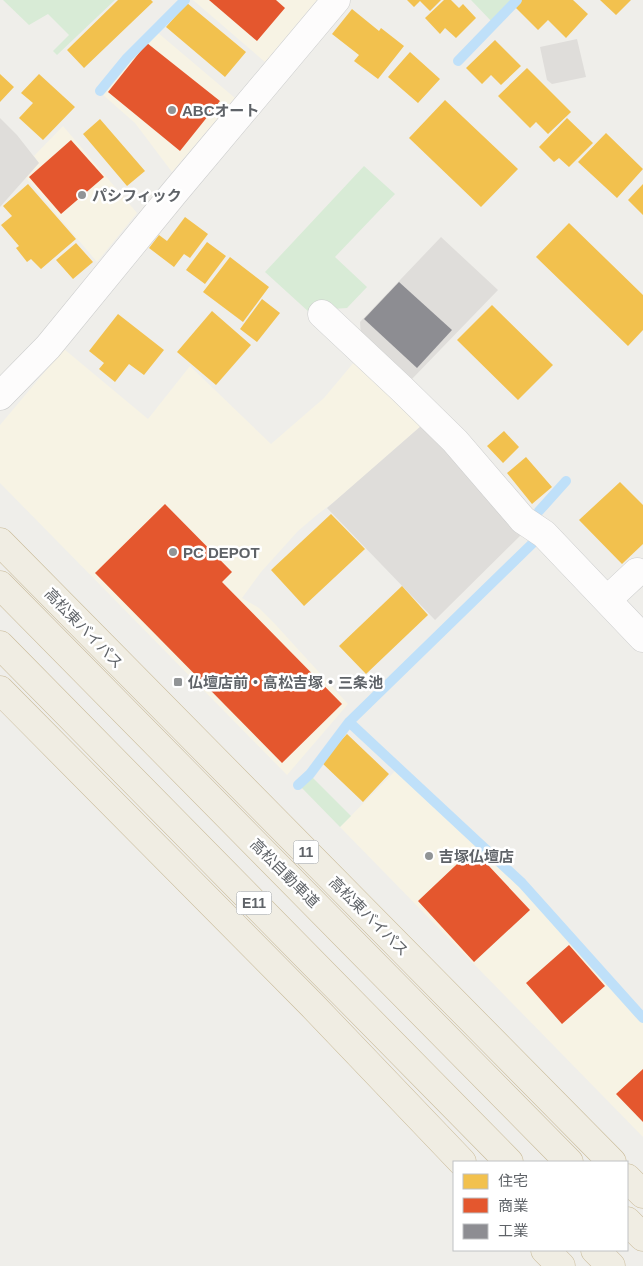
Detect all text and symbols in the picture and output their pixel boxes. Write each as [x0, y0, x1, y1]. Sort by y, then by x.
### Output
place label: ABCオート [182, 102, 260, 119]
marker: ABCオート [166, 104, 178, 116]
place label: パシフィック [92, 187, 182, 204]
marker: パシフィック [76, 189, 88, 201]
place label: PC DEPOT [183, 544, 260, 561]
marker: PC DEPOT [167, 546, 179, 558]
street label: 高松東バイパス [42, 584, 126, 672]
place label: 仏壇店前・高松吉塚・三条池 [187, 674, 383, 691]
marker: 仏壇店前・高松吉塚・三条池 [172, 676, 184, 688]
street label: 高松自動車道 [247, 835, 323, 911]
road number: 11 [294, 840, 318, 864]
place label: 吉塚仏壇店 [439, 848, 514, 865]
marker: 吉塚仏壇店 [423, 850, 435, 862]
street label: 高松東バイパス [326, 873, 412, 959]
road number: E11 [236, 891, 272, 914]
legend [453, 1161, 628, 1251]
text: 住宅 [498, 1172, 528, 1189]
text: 商業 [498, 1197, 528, 1214]
text: 工業 [498, 1222, 528, 1239]

